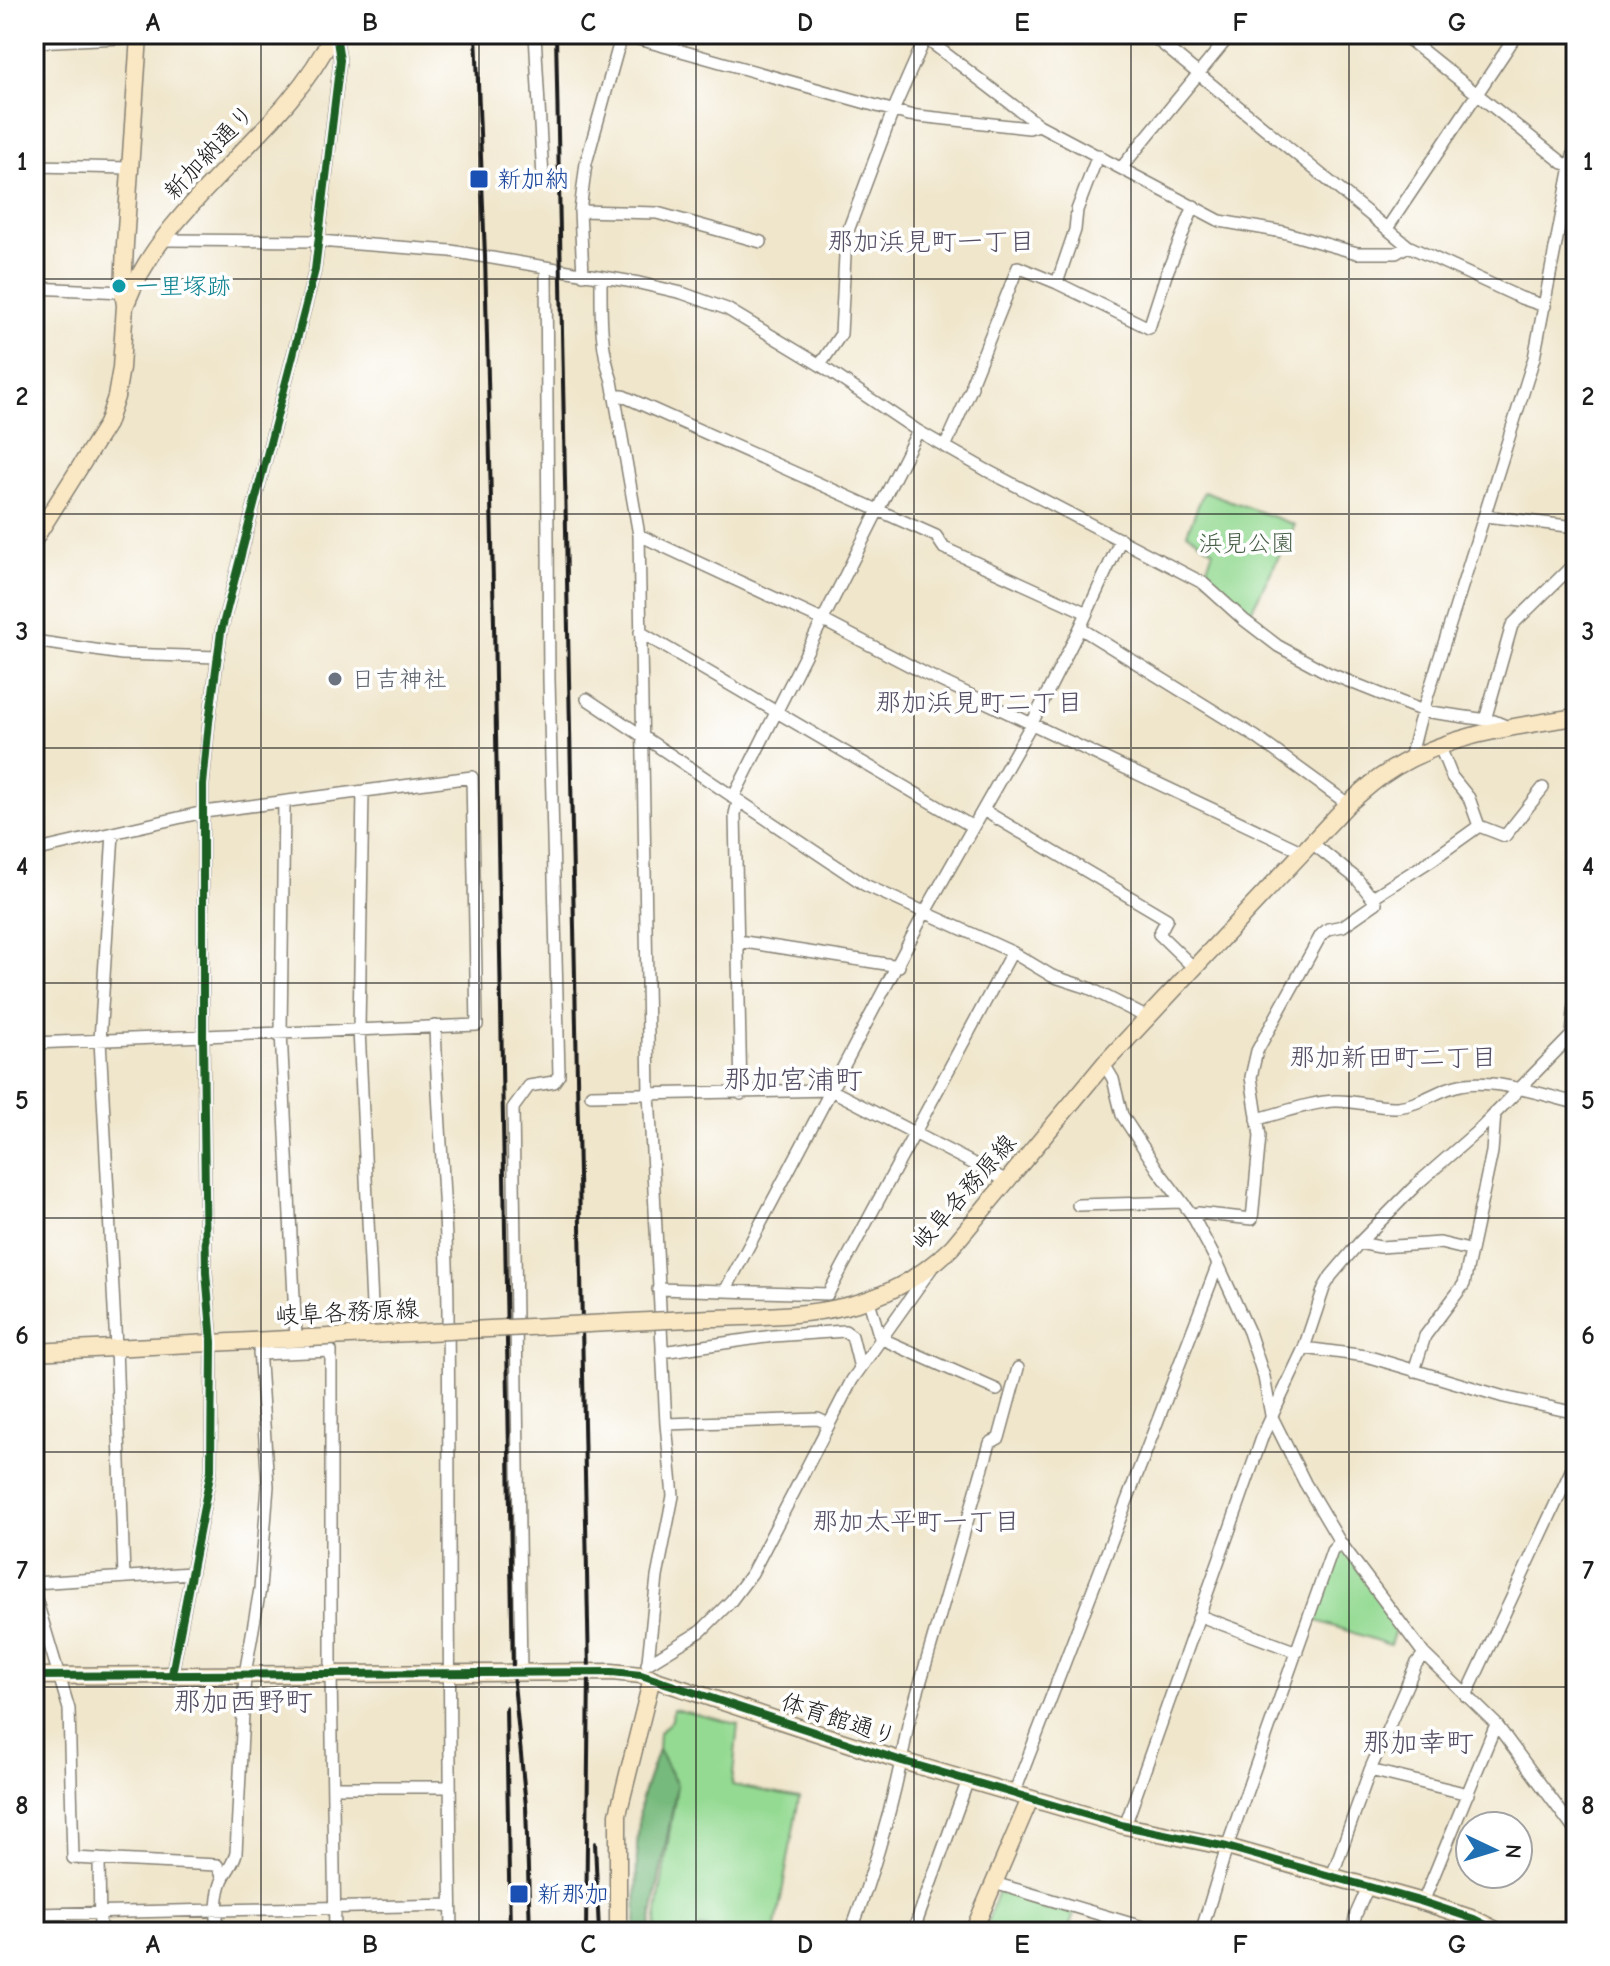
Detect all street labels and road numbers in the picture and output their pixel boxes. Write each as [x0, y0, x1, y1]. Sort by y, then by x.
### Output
street label: 新加納通り [158, 99, 260, 205]
street label: 岐阜各務原線 [906, 1128, 1022, 1256]
street label: 岐阜各務原線 [274, 1294, 420, 1330]
street label: 体育館通り [778, 1687, 900, 1751]

